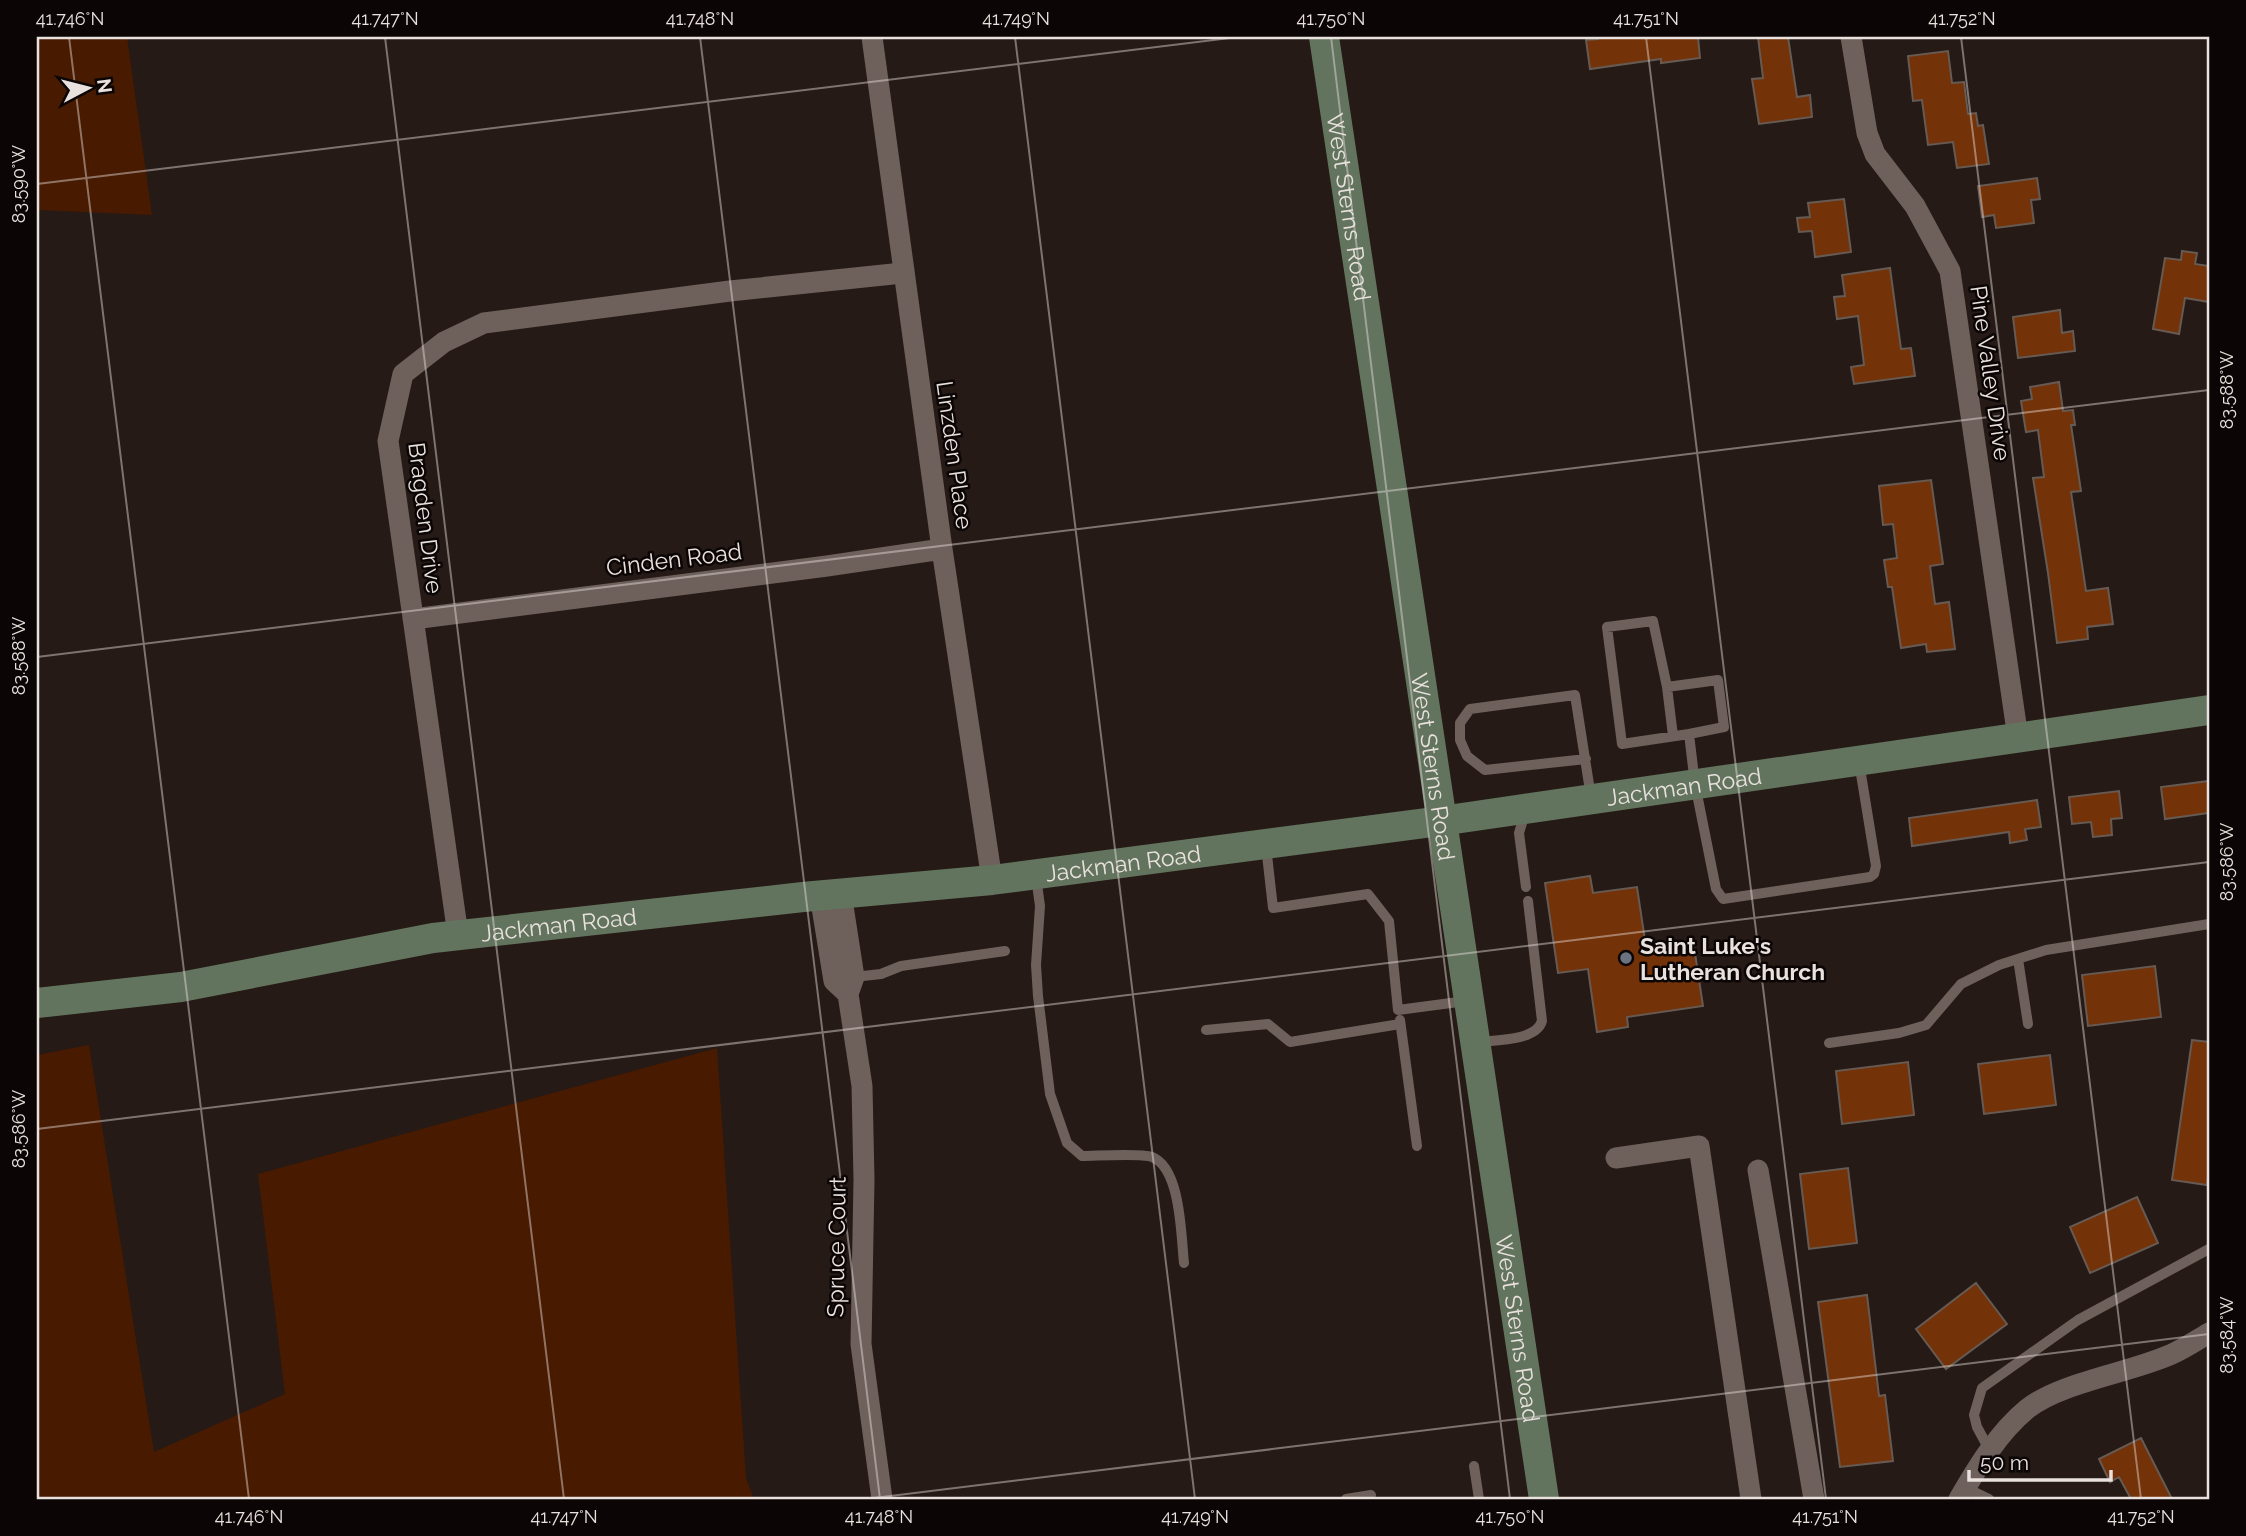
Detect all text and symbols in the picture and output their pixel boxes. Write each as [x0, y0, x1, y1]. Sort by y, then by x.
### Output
text: 41.746°N [36, 8, 104, 29]
text: 41.747°N [351, 8, 419, 29]
text: 41.748°N [666, 8, 734, 29]
text: 41.749°N [982, 8, 1050, 29]
text: 41.750°N [1297, 8, 1365, 29]
text: 41.751°N [1613, 8, 1679, 29]
text: 41.752°N [1928, 8, 1996, 29]
north arrow [52, 52, 122, 122]
text: N [93, 77, 117, 94]
street label: West Sterns Road [1322, 112, 1377, 303]
text: 83.590°W [8, 145, 29, 223]
street label: Pine Valley Drive [1965, 284, 2017, 462]
text: 83.588°W [2216, 351, 2237, 429]
street label: Linzden Place [931, 379, 979, 531]
street label: Bragden Drive [403, 441, 449, 595]
street label: Cinden Road [605, 537, 743, 581]
text: 83.588°W [8, 617, 29, 695]
street label: West Sterns Road [1406, 671, 1461, 862]
street label: Jackman Road [1605, 761, 1763, 810]
text: 83.586°W [2216, 823, 2237, 901]
street label: Jackman Road [1044, 839, 1203, 886]
street label: Jackman Road [479, 902, 638, 946]
place label: Saint Luke's Lutheran Church [1640, 932, 1825, 985]
marker: Saint Luke's Lutheran Church [1618, 950, 1634, 966]
text: 83.586°W [8, 1090, 29, 1168]
street label: Spruce Court [821, 1176, 851, 1318]
street label: West Sterns Road [1491, 1233, 1546, 1424]
text: 83.584°W [2216, 1296, 2237, 1374]
scale bar [1969, 1438, 2111, 1482]
text: 50 m [1980, 1450, 2029, 1475]
text: 41.746°N [215, 1506, 283, 1527]
text: 41.747°N [530, 1506, 598, 1527]
text: 41.748°N [845, 1506, 913, 1527]
text: 41.749°N [1161, 1506, 1229, 1527]
text: 41.750°N [1476, 1506, 1544, 1527]
text: 41.751°N [1792, 1506, 1858, 1527]
text: 41.752°N [2107, 1506, 2175, 1527]

